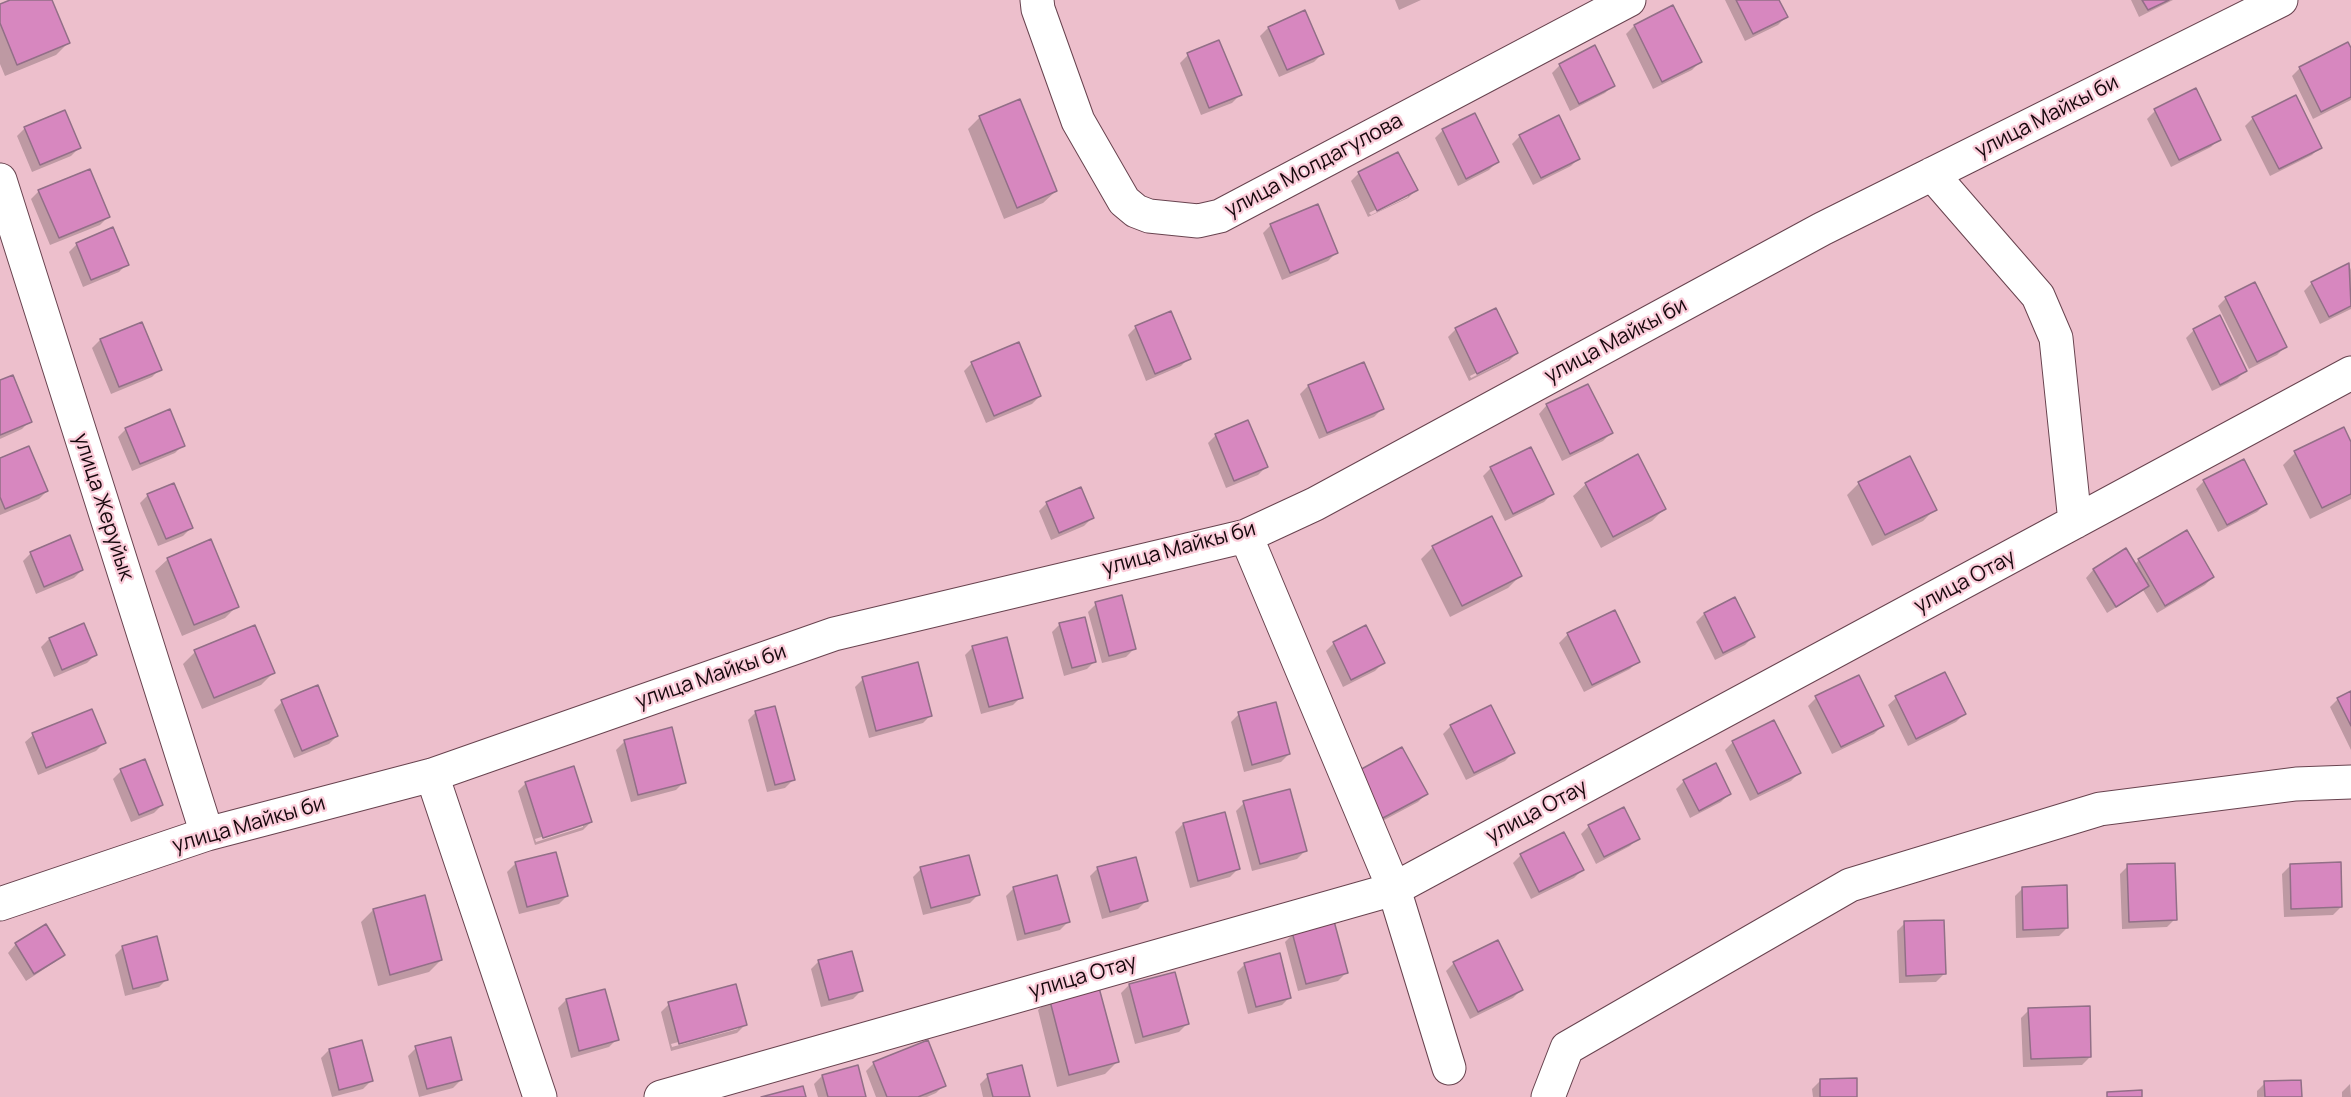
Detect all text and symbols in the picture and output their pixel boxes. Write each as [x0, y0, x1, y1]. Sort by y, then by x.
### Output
street label: улица Майкы би [1971, 70, 2123, 164]
street label: улица Молдагулова [1221, 108, 1407, 224]
street label: улица Майкы би [1540, 293, 1692, 389]
street label: улица Жеруйык [67, 430, 139, 584]
street label: улица Майкы би [1100, 516, 1258, 582]
street label: улица Отау [1910, 545, 2020, 619]
street label: улица Майкы би [632, 639, 790, 715]
street label: улица Отау [1482, 775, 1592, 849]
street label: улица Майкы би [170, 791, 328, 859]
street label: улица Отау [1026, 950, 1140, 1004]

